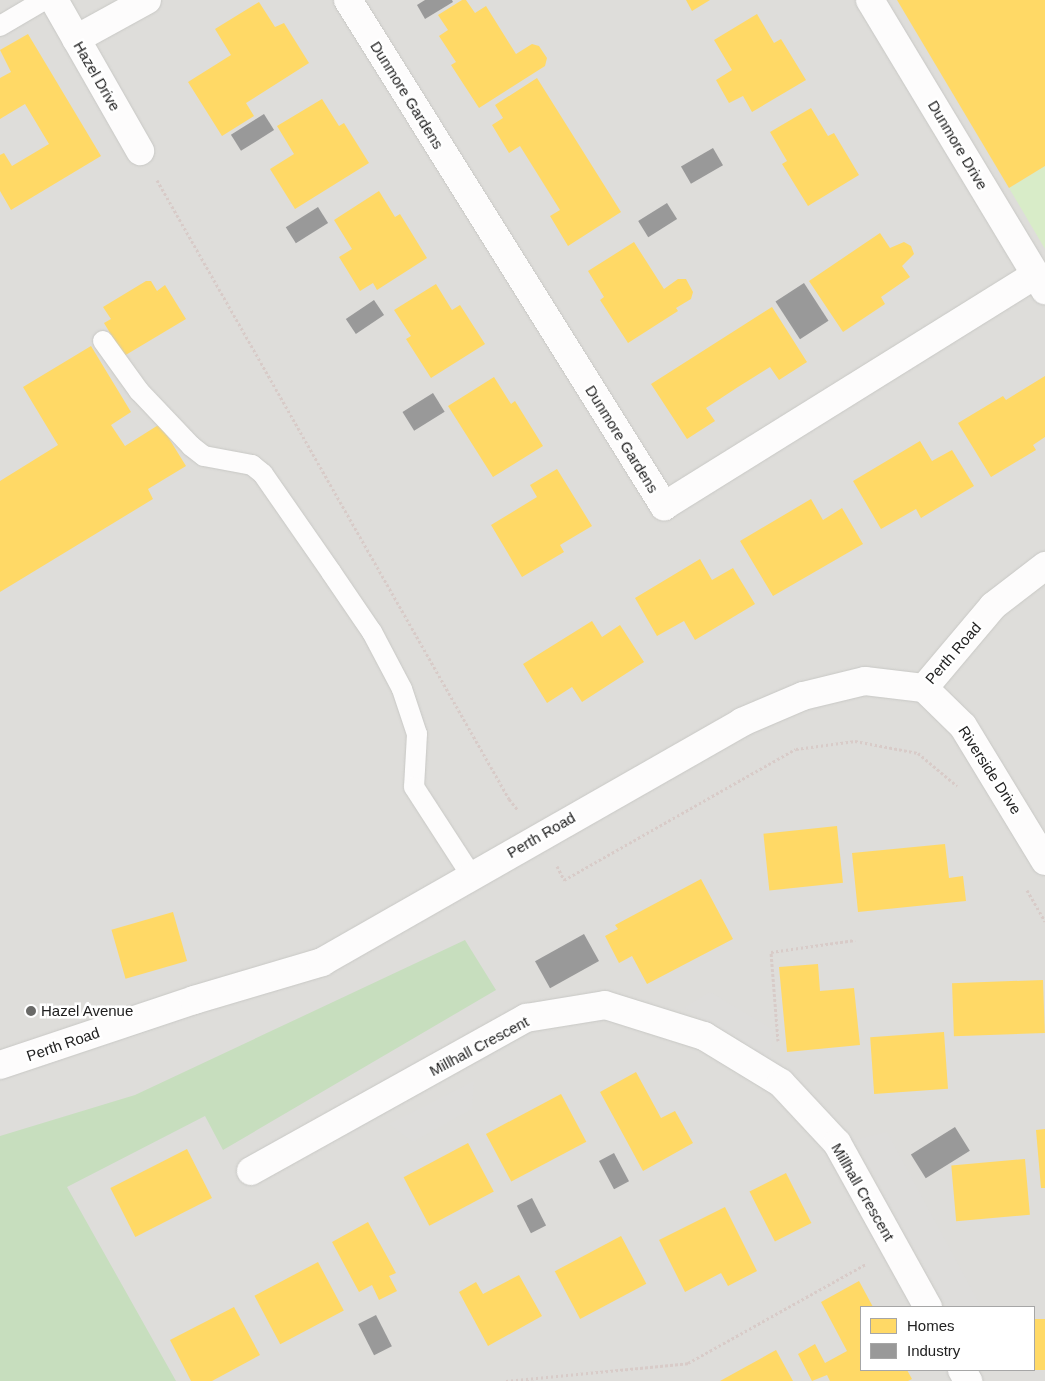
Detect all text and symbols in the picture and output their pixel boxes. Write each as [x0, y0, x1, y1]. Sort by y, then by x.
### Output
street label: Hazel Drive [70, 38, 124, 114]
street label: Dunmore Gardens [367, 38, 447, 152]
street label: Dunmore Drive [924, 97, 992, 193]
street label: Dunmore Gardens [582, 382, 662, 496]
street label: Perth Road [921, 618, 985, 688]
street label: Riverside Drive [955, 722, 1025, 818]
street label: Perth Road [504, 808, 578, 862]
place label: Hazel Avenue [41, 1002, 134, 1020]
marker: Hazel Avenue [25, 1005, 37, 1017]
street label: Millhall Crescent [426, 1012, 532, 1080]
street label: Perth Road [24, 1023, 102, 1065]
street label: Millhall Crescent [828, 1140, 898, 1244]
legend [860, 1306, 1035, 1371]
text: Homes [907, 1317, 955, 1334]
text: Industry [907, 1342, 960, 1359]

